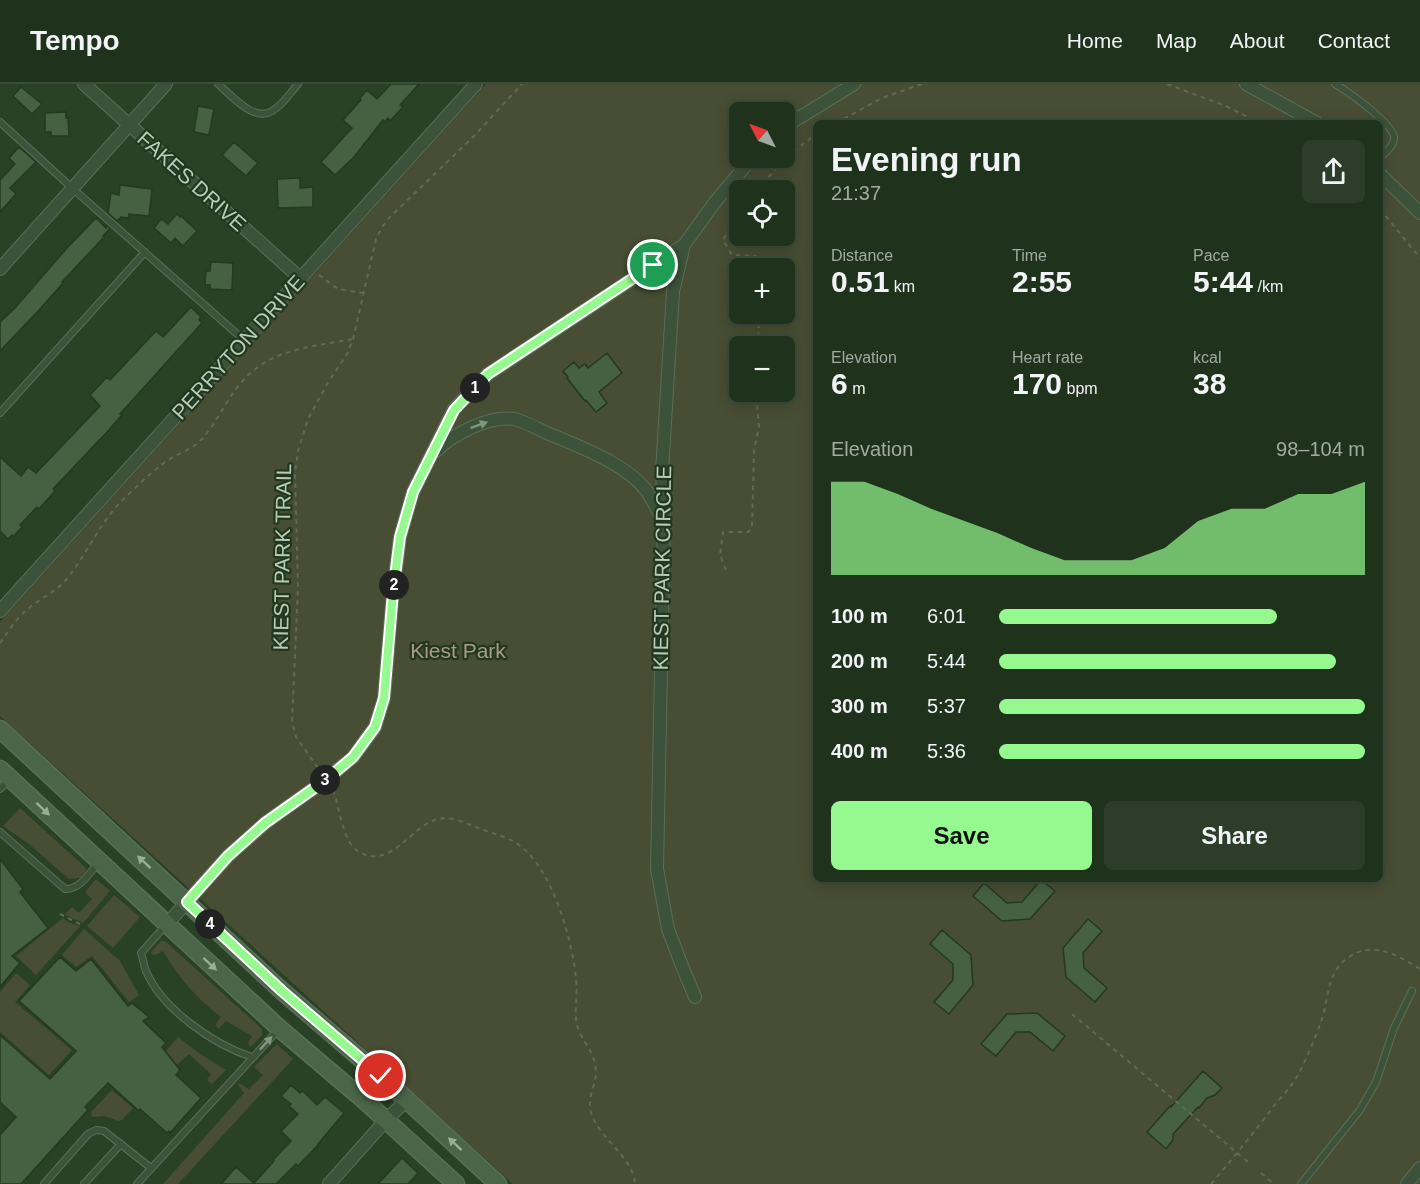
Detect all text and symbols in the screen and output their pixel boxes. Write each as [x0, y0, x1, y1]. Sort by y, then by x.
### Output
text: Tempo [30, 25, 120, 56]
text: Home [1067, 29, 1123, 52]
text: Map [1156, 29, 1197, 52]
text: About [1230, 29, 1285, 52]
text: Contact [1318, 29, 1390, 52]
north arrow [729, 102, 795, 168]
map controls [729, 102, 795, 402]
street label: FAKES DRIVE [133, 126, 251, 236]
button: share [1302, 140, 1365, 203]
text: Evening run [831, 141, 1022, 178]
button: locate [729, 180, 795, 246]
text: 21:37 [831, 182, 881, 204]
pin [627, 239, 678, 290]
text: Distance [831, 247, 893, 264]
text: Time [1012, 247, 1047, 264]
text: Pace [1193, 247, 1229, 264]
icon: arrive [636, 248, 669, 281]
button: + [729, 258, 795, 324]
text: 0.51 [831, 265, 889, 298]
text: 2:55 [1012, 265, 1072, 298]
text: 5:44 [1193, 265, 1253, 298]
street label: PERRYTON DRIVE [167, 270, 309, 424]
text: km [889, 278, 915, 295]
text: /km [1253, 278, 1283, 295]
button: − [729, 336, 795, 402]
text: Elevation [831, 349, 897, 366]
text: Heart rate [1012, 349, 1083, 366]
text: kcal [1193, 349, 1221, 366]
text: 6 [831, 367, 848, 400]
text: 170 [1012, 367, 1062, 400]
text: 38 [1193, 367, 1226, 400]
pin: 1 [460, 373, 490, 403]
text: 1 [471, 379, 479, 396]
text: m [848, 380, 865, 397]
text: bpm [1062, 380, 1098, 397]
one-way arrow [471, 419, 489, 429]
text: Elevation [831, 438, 913, 460]
text: 98–104 m [1276, 438, 1365, 460]
street label: KIEST PARK TRAIL [269, 463, 295, 651]
street label: KIEST PARK CIRCLE [649, 466, 675, 670]
pin: 2 [379, 570, 409, 600]
text: 2 [390, 576, 398, 593]
text: 100 m [831, 605, 888, 627]
text: 6:01 [927, 605, 966, 627]
park label: Kiest Park [410, 639, 506, 662]
text: 200 m [831, 650, 888, 672]
text: 5:44 [927, 650, 966, 672]
text: 300 m [831, 695, 888, 717]
text: 5:37 [927, 695, 966, 717]
text: 400 m [831, 740, 888, 762]
text: 5:36 [927, 740, 966, 762]
pin: 3 [310, 765, 340, 795]
text: 3 [321, 771, 329, 788]
button: Save [831, 801, 1092, 870]
button: Share [1104, 801, 1365, 870]
one-way arrow [35, 802, 50, 815]
one-way arrow [137, 856, 151, 870]
pin: 4 [195, 909, 225, 939]
text: 4 [206, 915, 214, 932]
one-way arrow [202, 957, 217, 971]
one-way arrow [258, 1036, 272, 1050]
pin [355, 1050, 406, 1101]
icon: check [364, 1059, 397, 1092]
one-way arrow [448, 1138, 462, 1152]

